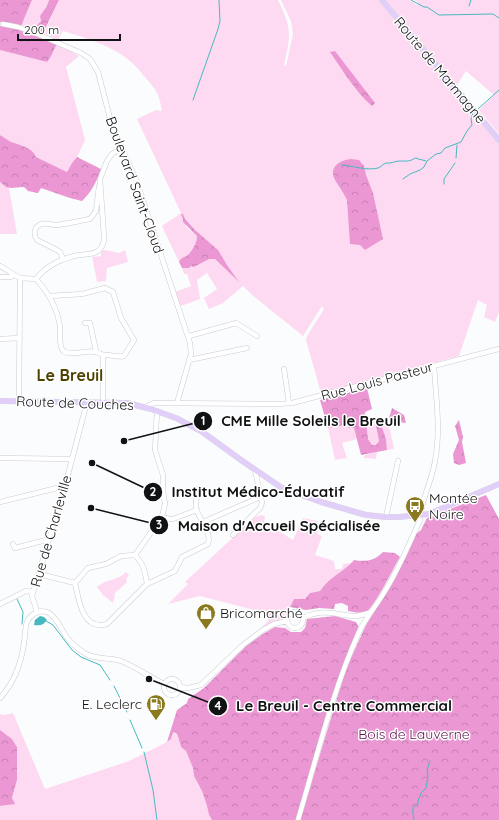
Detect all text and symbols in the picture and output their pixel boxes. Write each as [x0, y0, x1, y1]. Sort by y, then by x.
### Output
street label: Route de Marmagne [390, 13, 490, 127]
scale bar [18, 16, 120, 42]
text: 200 m [24, 22, 59, 37]
street label: Boulevard Saint-Cloud [102, 114, 168, 256]
street label: Rue Louis Pasteur [319, 357, 436, 405]
district label: Le Breuil [37, 365, 103, 385]
street label: Route de Couches [16, 392, 134, 414]
callout: CME Mille Soleils le Breuil [193, 407, 409, 434]
text: CME Mille Soleils le Breuil [221, 411, 401, 430]
text: 1 [201, 413, 205, 428]
street label: Rue de Charleville [26, 473, 76, 589]
callout: Institut Médico-Éducatif [143, 479, 352, 506]
text: Institut Médico-Éducatif [172, 482, 345, 501]
text: 2 [150, 484, 157, 499]
place label: Montée Noire [429, 489, 478, 523]
bus stop icon: Montée Noire [404, 495, 426, 523]
callout: Maison d'Accueil Spécialisée [149, 512, 388, 539]
text: Maison d'Accueil Spécialisée [178, 516, 381, 535]
text: 3 [156, 517, 162, 532]
shop icon: Bricomarché [195, 602, 217, 630]
place label: Bricomarché [220, 604, 303, 622]
callout: Le Breuil - Centre Commercial [208, 692, 460, 719]
fuel station icon: E. Leclerc [145, 693, 167, 721]
place label: E. Leclerc [82, 695, 142, 713]
text: Le Breuil - Centre Commercial [236, 696, 452, 715]
text: 4 [214, 698, 222, 713]
park label: Bois de Lauverne [358, 725, 470, 743]

